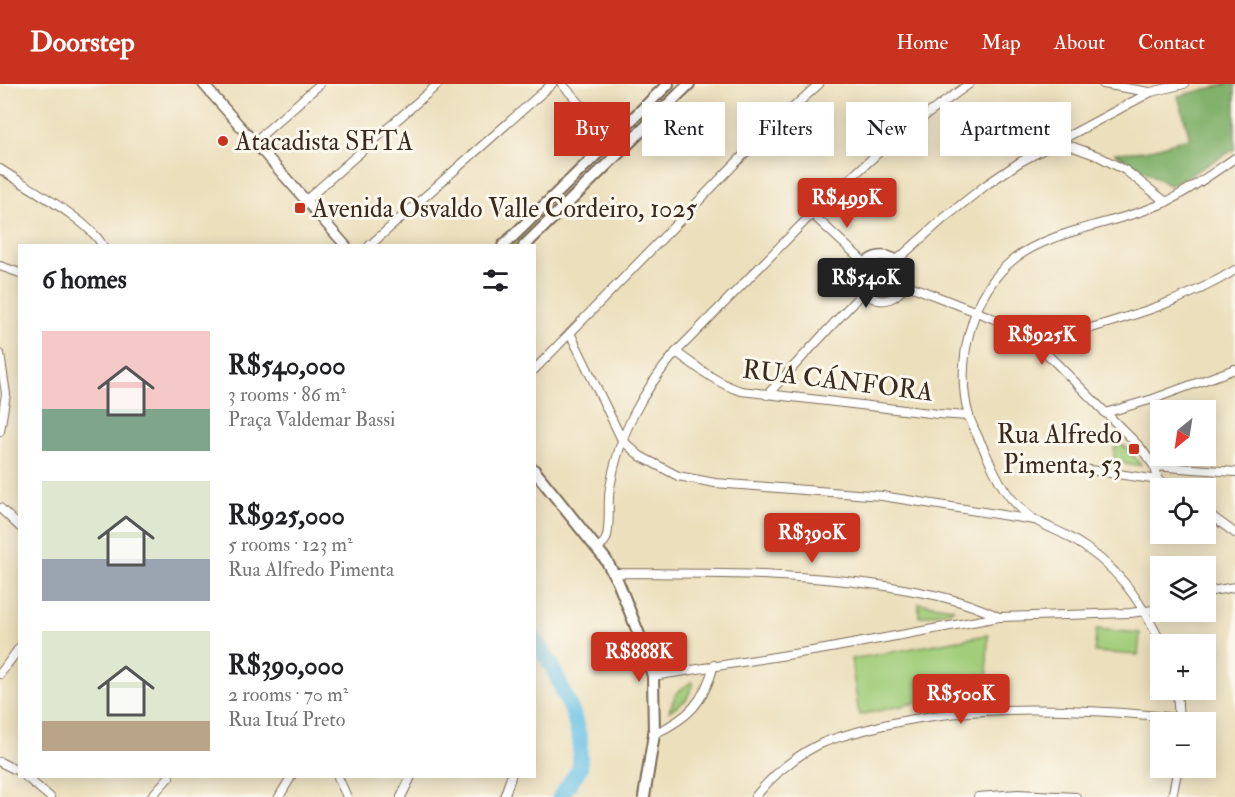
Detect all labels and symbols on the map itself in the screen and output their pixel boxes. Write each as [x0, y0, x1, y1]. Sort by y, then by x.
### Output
place label: Atacadista SETA [234, 126, 414, 158]
marker: Atacadista SETA [216, 134, 230, 148]
pin: R$499K [798, 178, 896, 229]
place label: Avenida Osvaldo Valle Cordeiro, 1025 [311, 193, 698, 225]
marker: Avenida Osvaldo Valle Cordeiro, 1025 [293, 201, 307, 215]
pin: R$540K [817, 258, 915, 309]
pin: R$925K [993, 315, 1091, 366]
street label: RUA CÁNFORA [741, 351, 936, 409]
north arrow [1150, 400, 1216, 466]
place label: Rua Alfredo Pimenta, 53 [997, 419, 1122, 481]
marker: Rua Alfredo Pimenta, 53 [1127, 442, 1141, 456]
pin: R$390K [763, 513, 861, 564]
pin: R$888K [590, 632, 688, 683]
pin: R$500K [912, 674, 1010, 725]

